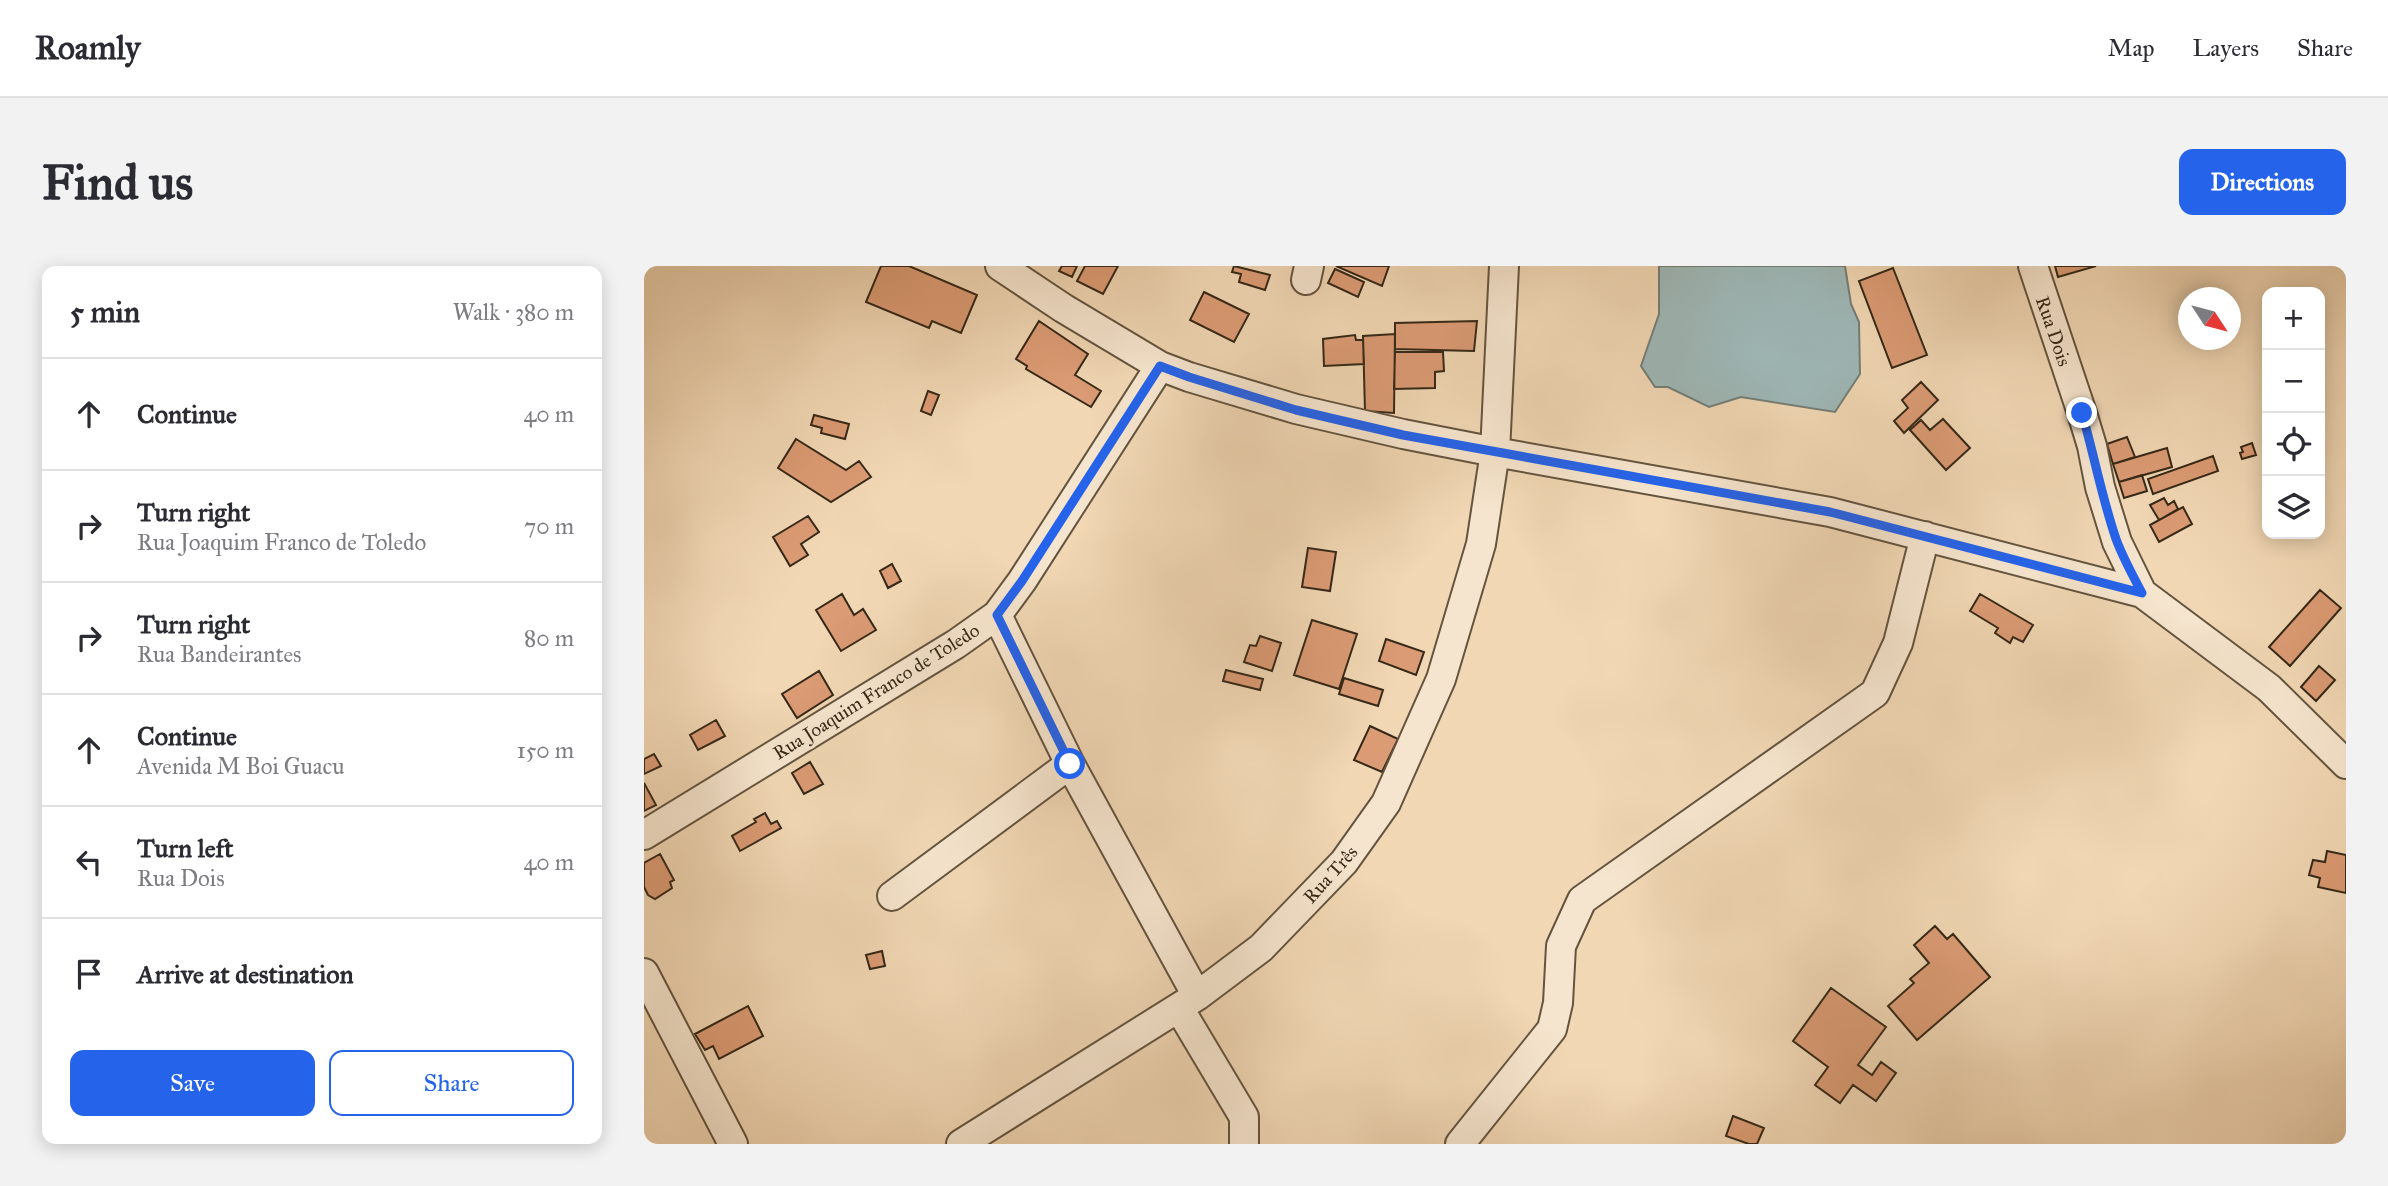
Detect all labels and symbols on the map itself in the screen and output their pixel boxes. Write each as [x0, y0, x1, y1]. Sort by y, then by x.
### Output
north arrow [2178, 287, 2241, 350]
street label: Rua Dois [2031, 293, 2076, 369]
route end [2066, 397, 2097, 428]
street label: Rua Joaquim Franco de Toledo [769, 618, 984, 765]
route start [1054, 748, 1085, 779]
street label: Rua Três [1298, 841, 1362, 908]

